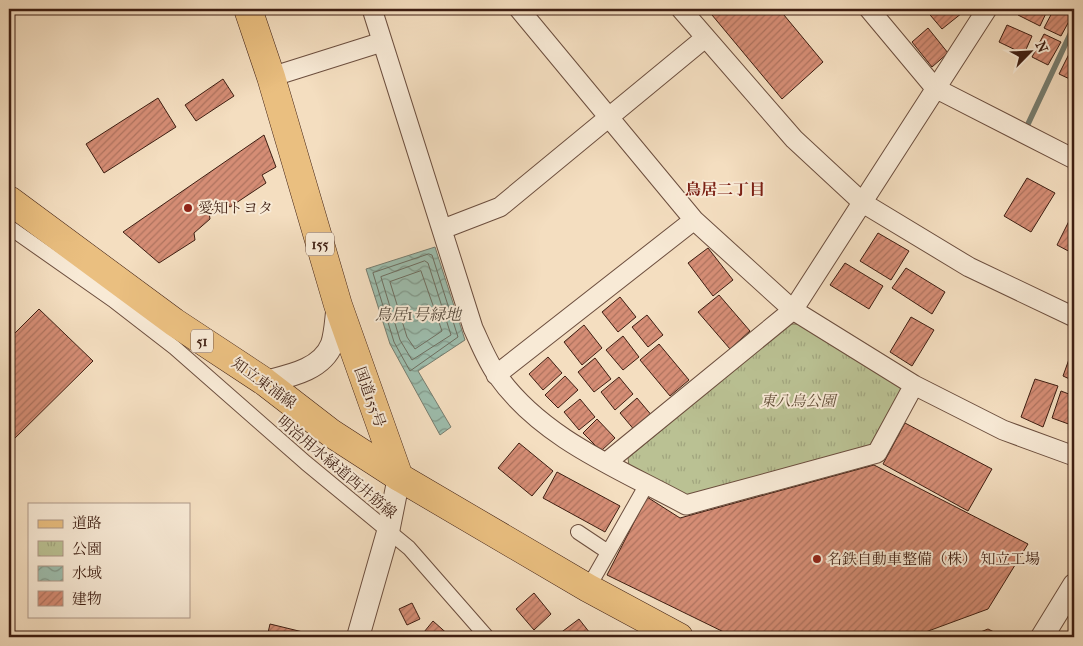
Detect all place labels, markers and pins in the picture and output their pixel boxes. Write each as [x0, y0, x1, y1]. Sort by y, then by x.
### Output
place label: 愛知トヨタ [198, 199, 273, 217]
marker: 愛知トヨタ [182, 202, 194, 214]
place label: 名鉄自動車整備（株） 知立工場 [827, 550, 1040, 568]
marker: 名鉄自動車整備（株） 知立工場 [811, 553, 823, 565]

